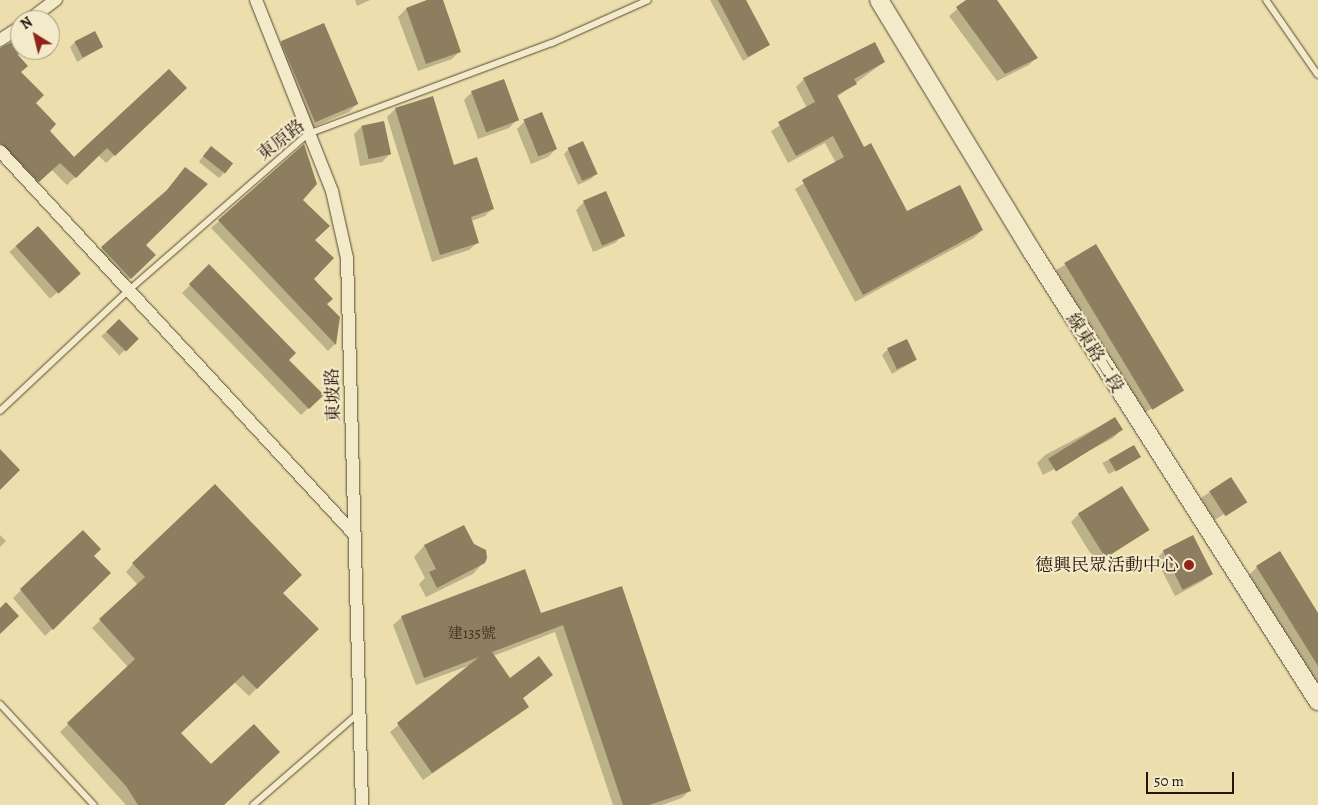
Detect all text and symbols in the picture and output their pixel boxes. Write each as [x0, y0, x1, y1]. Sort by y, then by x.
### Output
north arrow [10, 10, 60, 60]
text: N [17, 13, 36, 34]
street label: 東原路 [253, 115, 309, 165]
street label: 線東路二段 [1062, 309, 1128, 397]
street label: 東坡路 [321, 368, 345, 422]
place label: 德興民眾活動中心 [1035, 554, 1179, 576]
marker: 德興民眾活動中心 [1183, 559, 1195, 571]
house number: 建135號 [448, 625, 496, 643]
scale bar [1148, 762, 1236, 794]
text: 50 m [1154, 771, 1184, 791]

